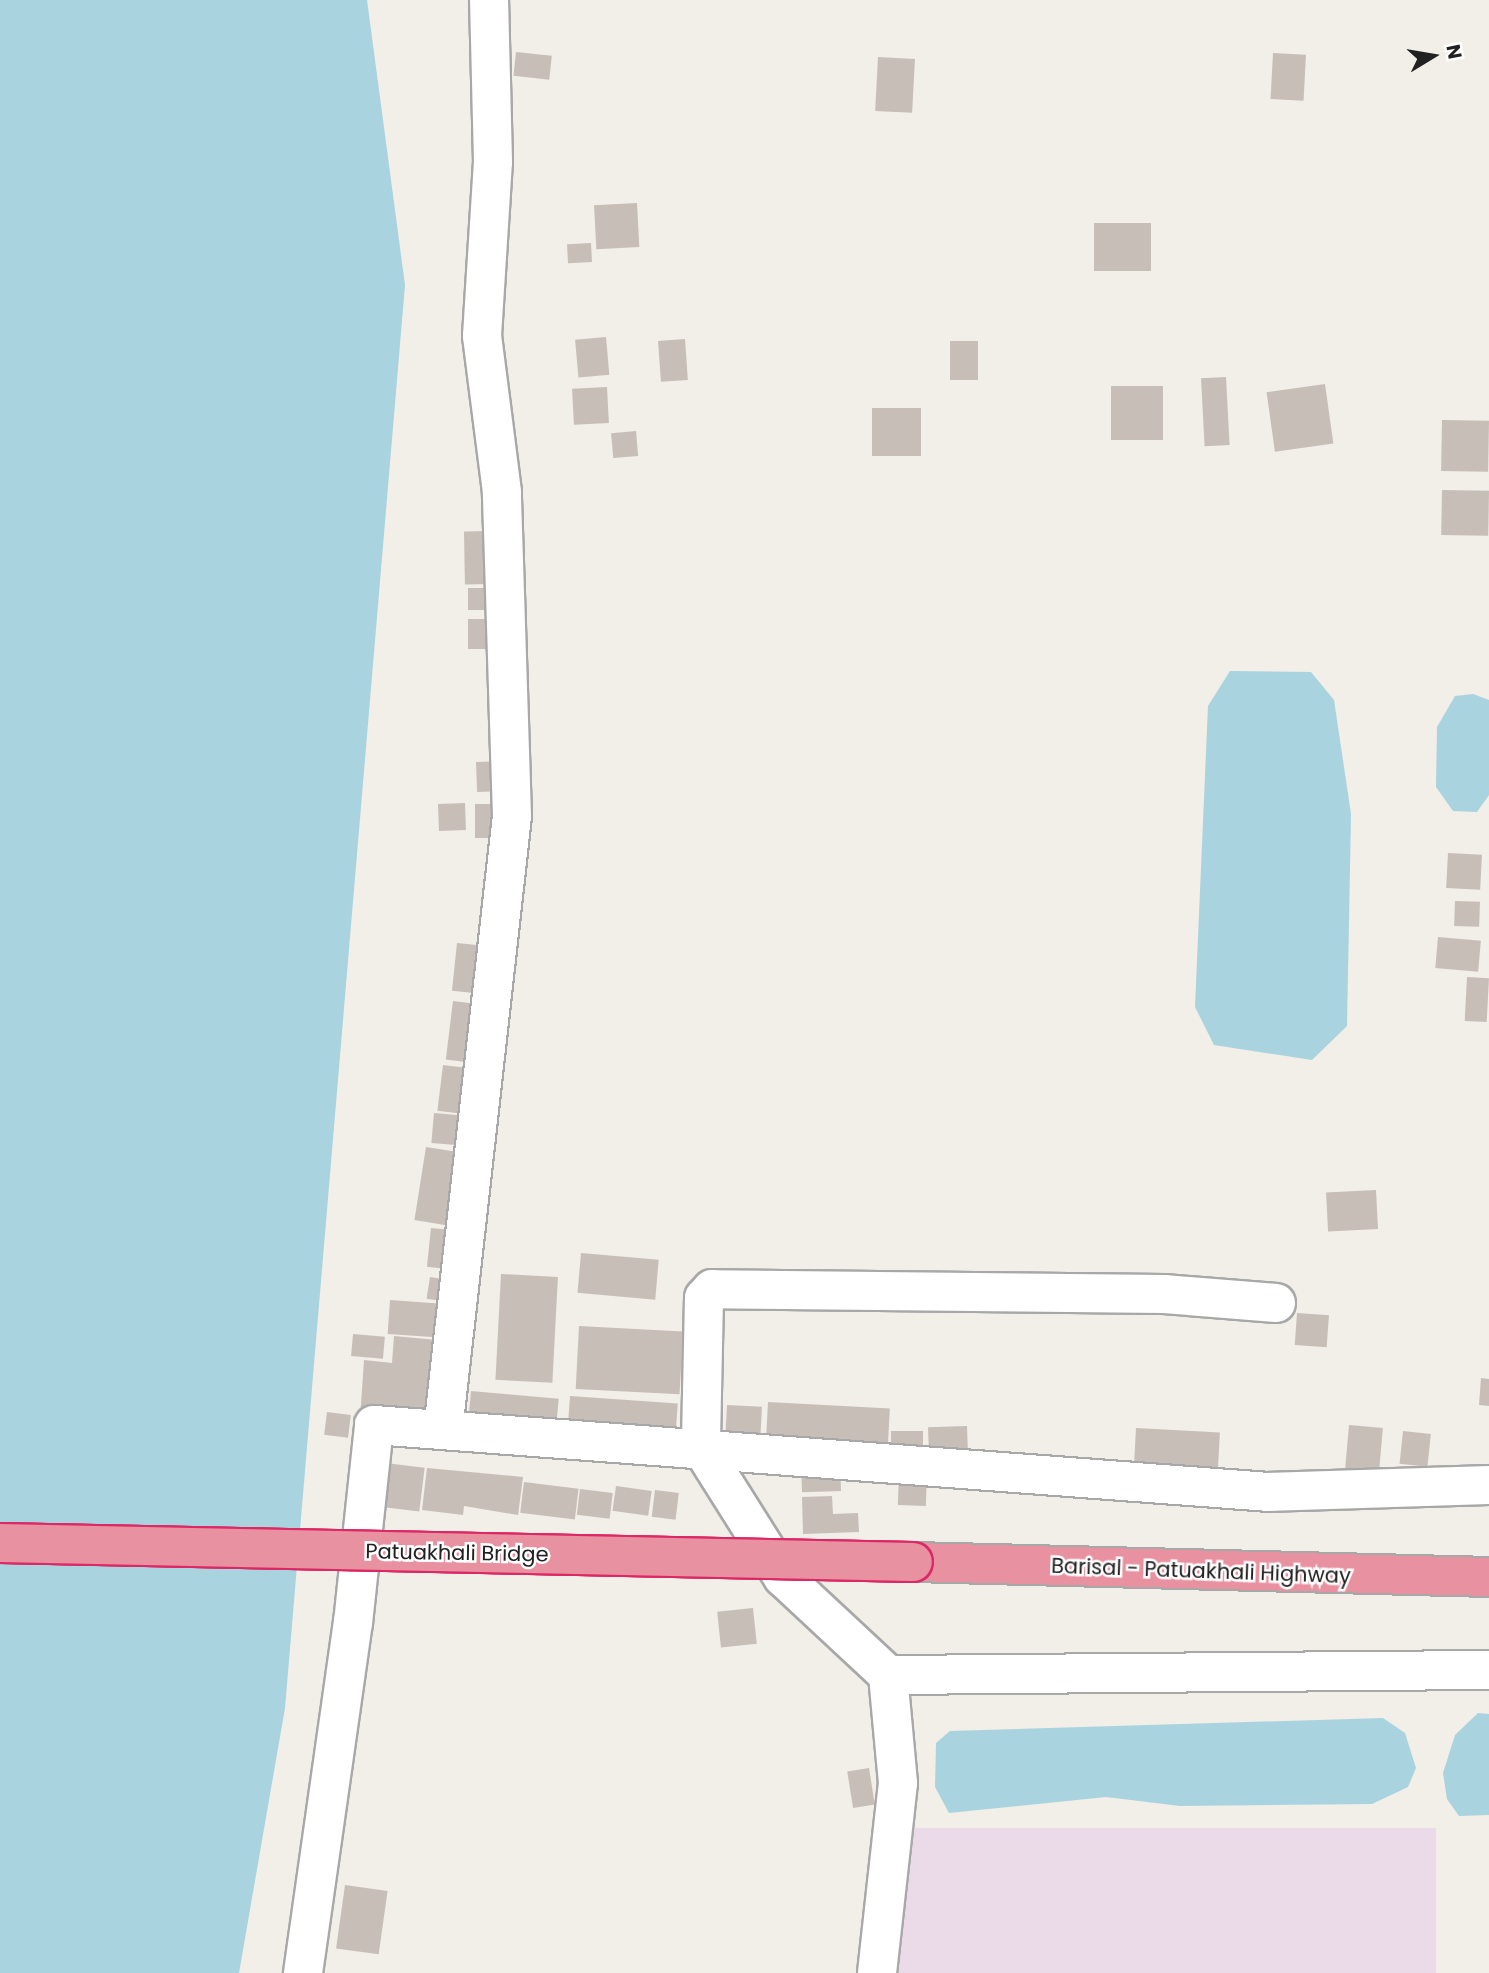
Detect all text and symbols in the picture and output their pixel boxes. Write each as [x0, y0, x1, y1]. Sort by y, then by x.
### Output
north arrow [1398, 21, 1468, 91]
text: N [1439, 42, 1469, 61]
street label: Patuakhali Bridge [365, 1539, 549, 1567]
street label: Barisal - Patuakhali Highway [1051, 1553, 1351, 1589]

